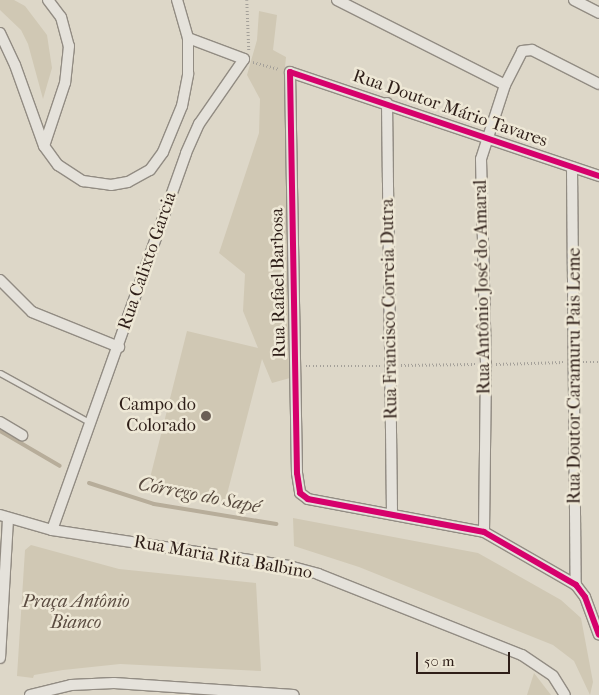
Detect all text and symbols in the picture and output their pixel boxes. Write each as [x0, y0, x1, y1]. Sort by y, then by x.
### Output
street label: Rua Doutor Mário Tavares [350, 66, 550, 152]
street label: Rua Antônio José do Amaral [470, 179, 496, 395]
street label: Rua Calixto Garcia [114, 189, 182, 333]
street label: Rua Francisco Correia Dutra [377, 198, 403, 420]
street label: Rua Rafael Barbosa [267, 208, 291, 358]
street label: Rua Doutor Caramuru Pais Leme [564, 248, 586, 504]
place label: Campo do Colorado [119, 395, 196, 438]
marker: Campo do Colorado [200, 410, 212, 422]
water label: Córrego do Sapé [136, 473, 262, 519]
street label: Rua Maria Rita Balbino [132, 532, 314, 584]
park label: Praça Antônio Bianco [22, 592, 130, 634]
scale bar [419, 642, 513, 674]
text: 50 m [424, 652, 454, 670]

